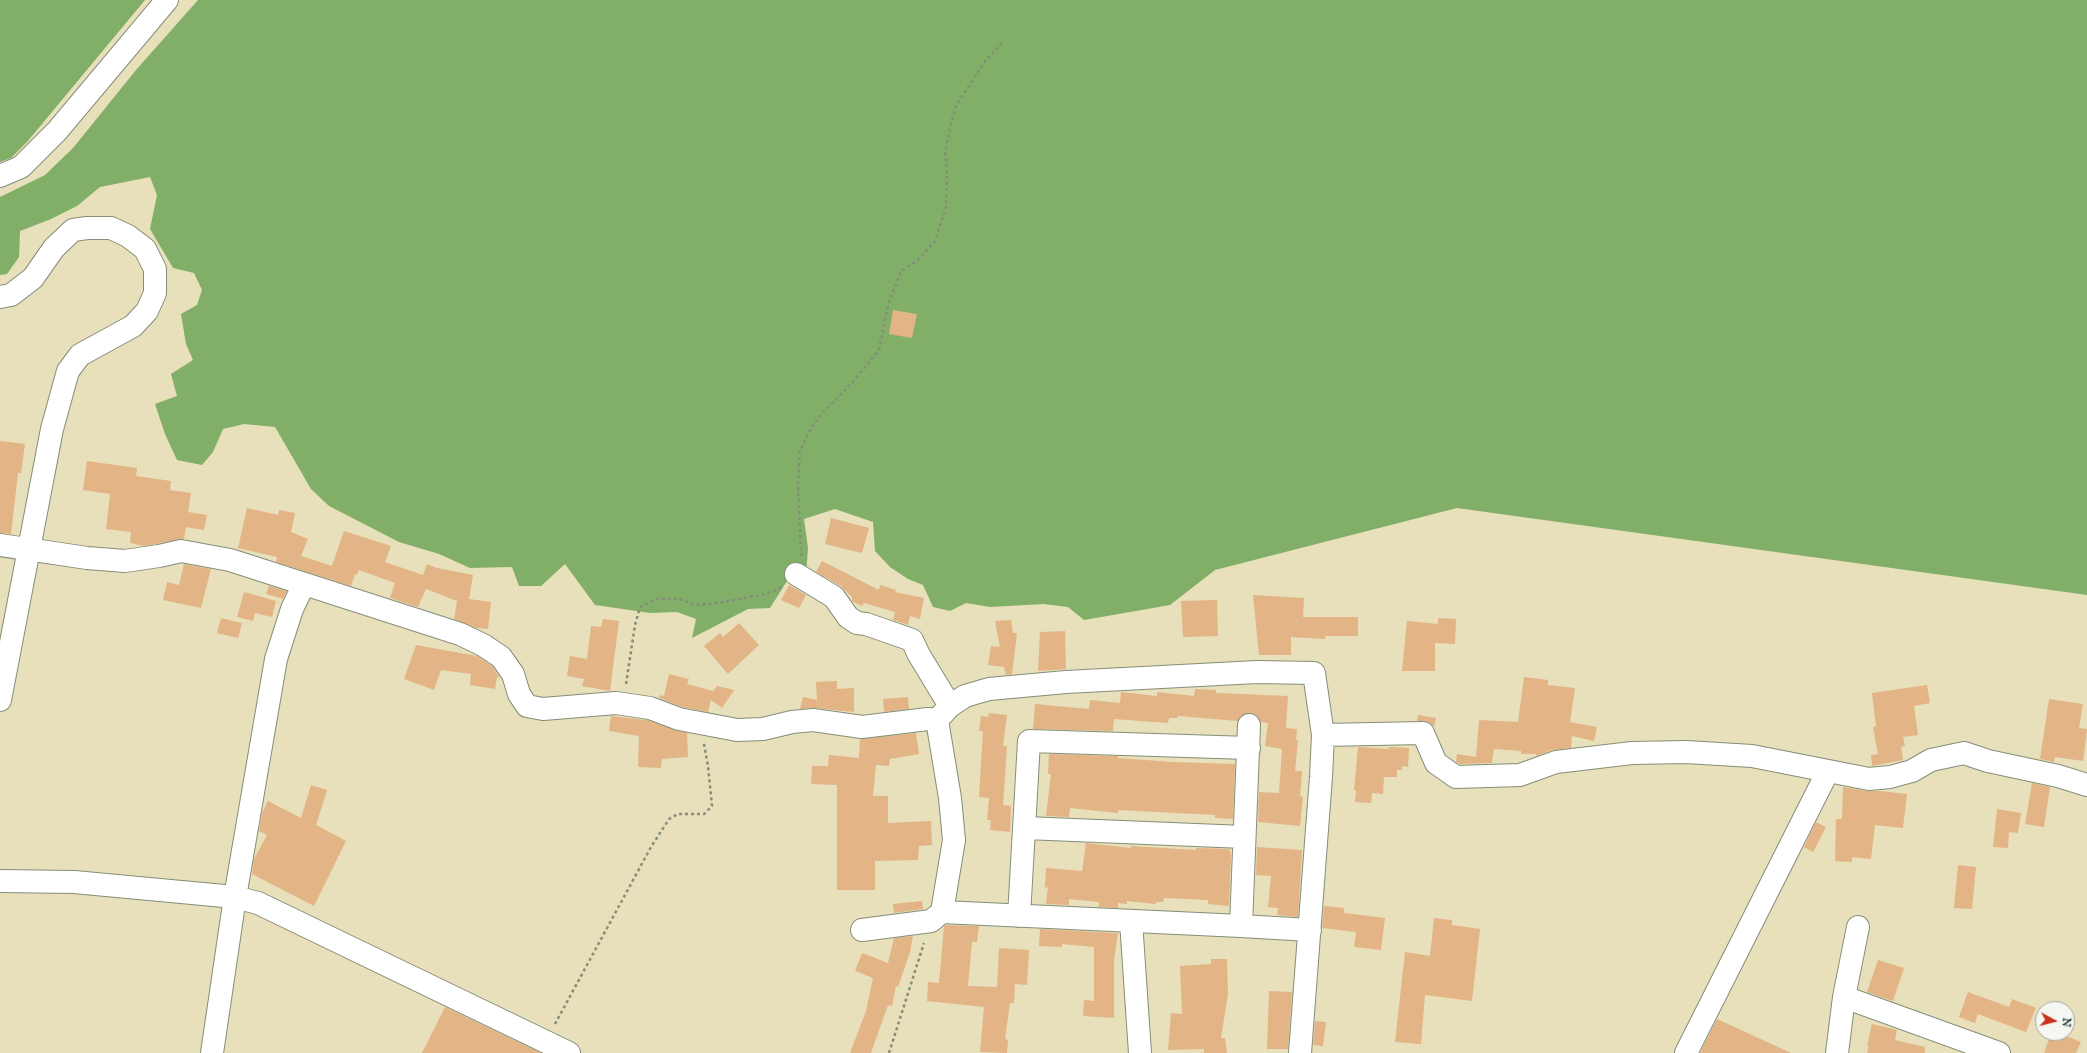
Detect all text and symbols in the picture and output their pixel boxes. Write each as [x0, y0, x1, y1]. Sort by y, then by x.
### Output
north arrow [2035, 1001, 2075, 1041]
text: N [2059, 1017, 2073, 1028]

